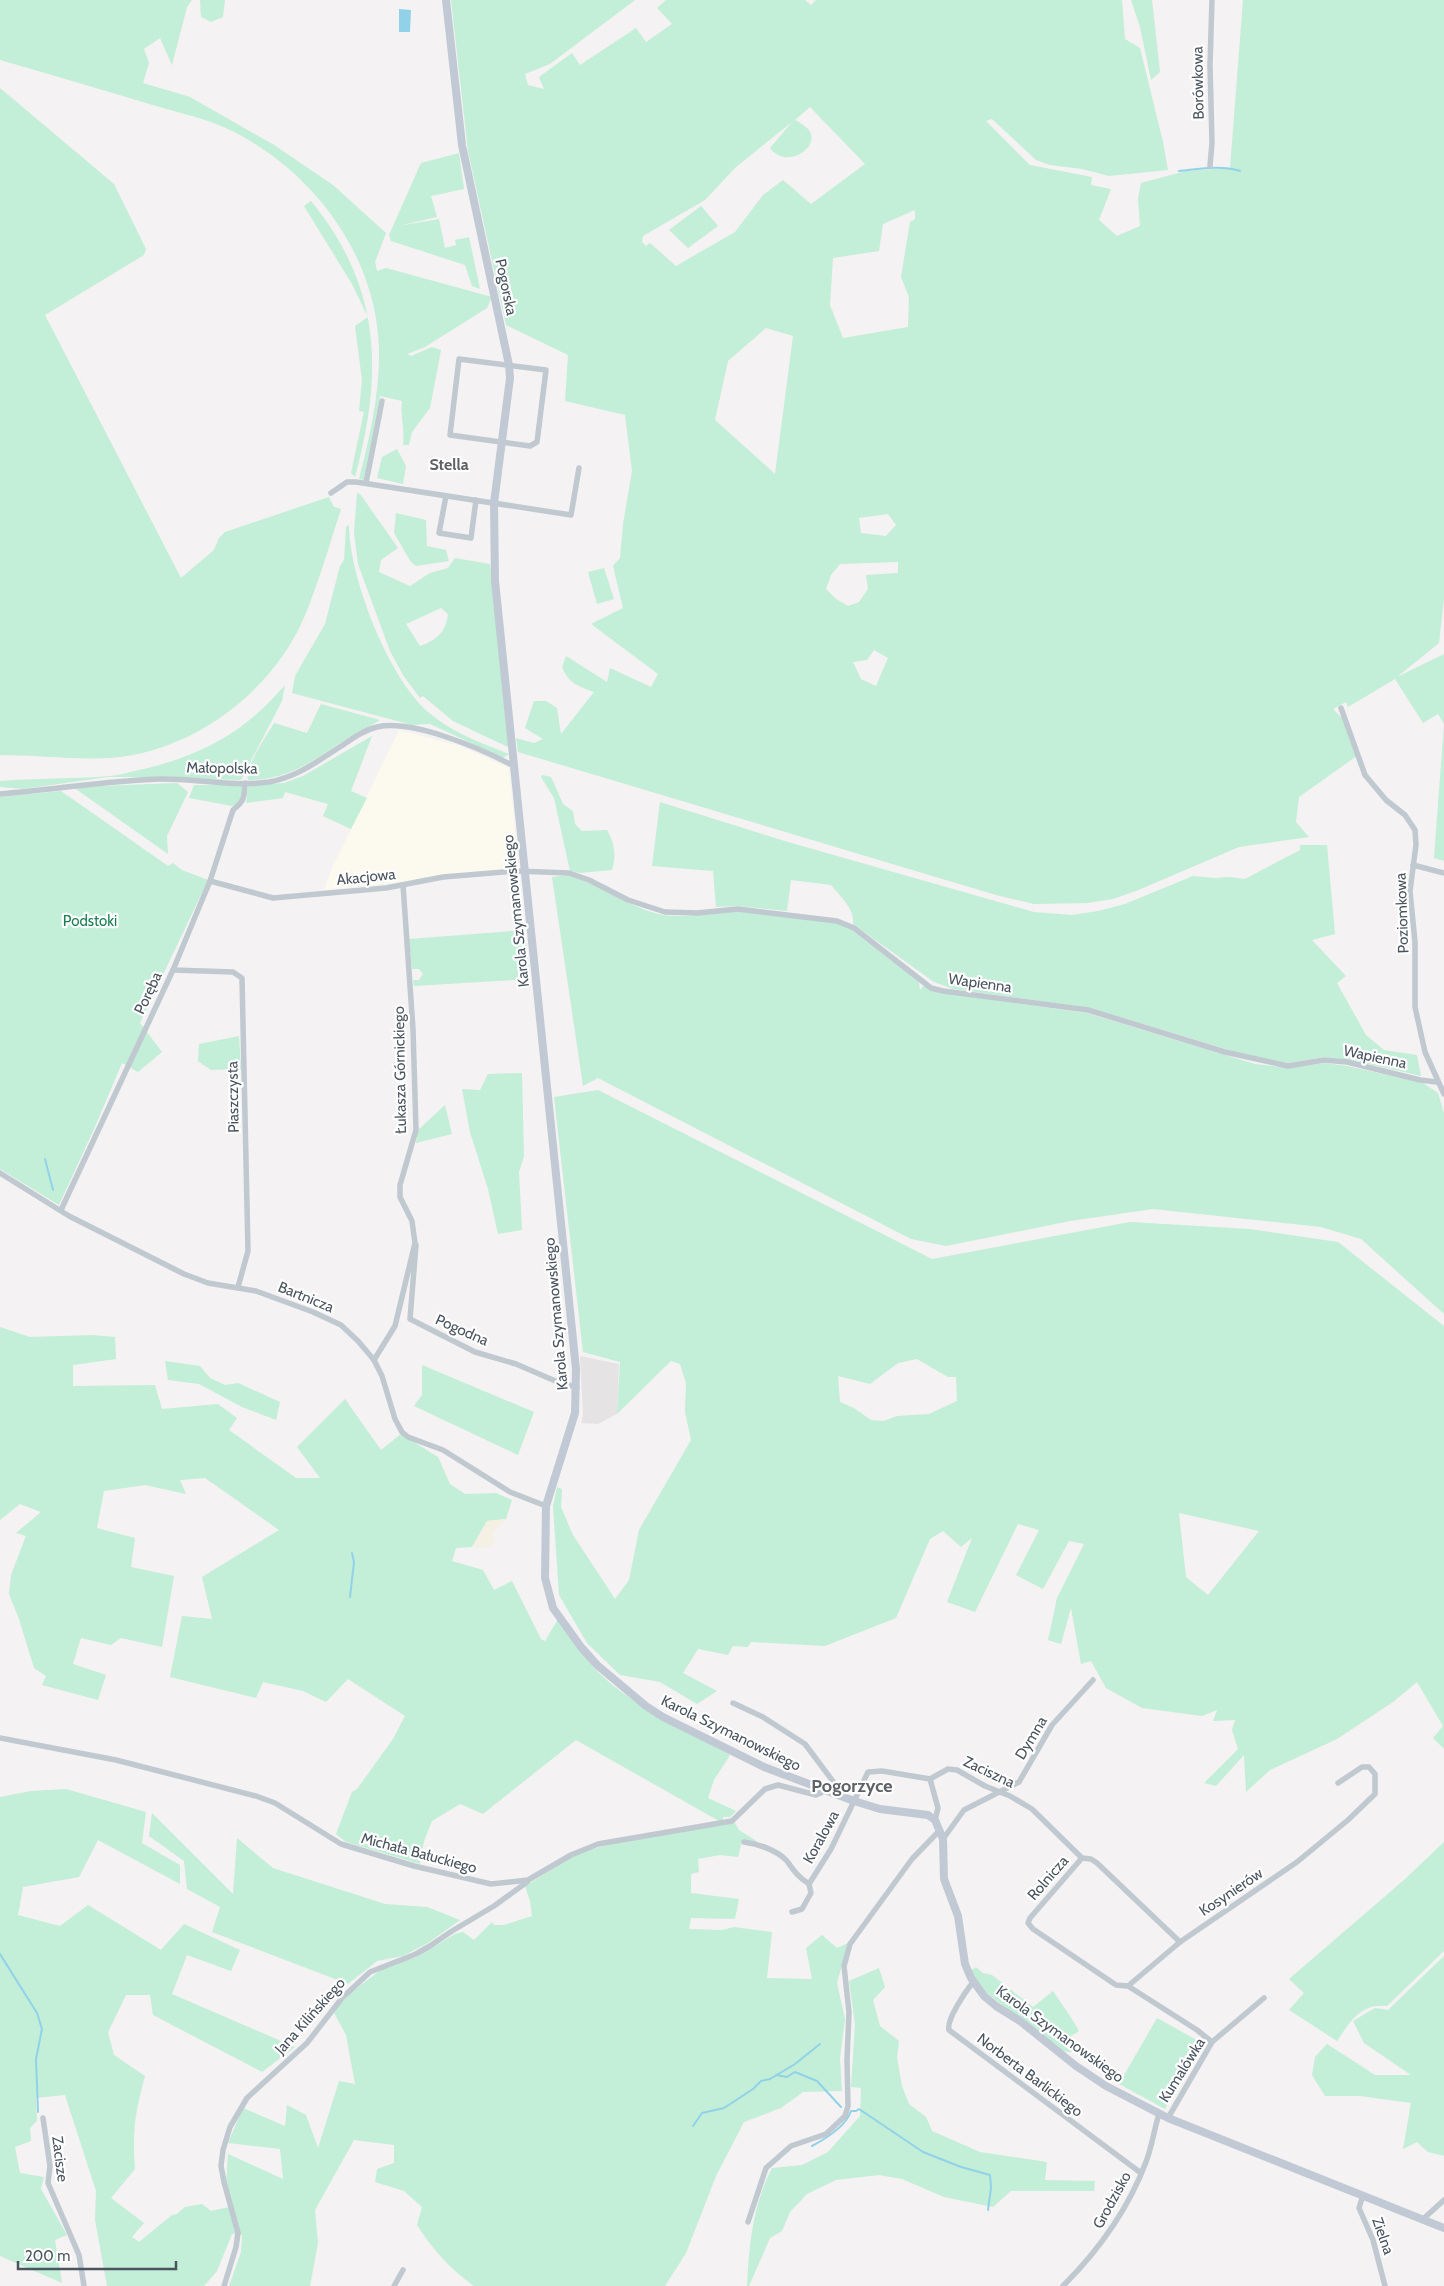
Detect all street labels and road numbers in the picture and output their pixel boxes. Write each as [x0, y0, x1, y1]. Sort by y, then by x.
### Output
street label: Borówkowa [1188, 45, 1208, 120]
street label: Pogorska [491, 257, 521, 318]
street label: Małopolska [186, 758, 259, 778]
street label: Karola Szymanowskiego [499, 834, 533, 988]
street label: Akacjowa [336, 865, 397, 889]
street label: Poziomkowa [1392, 872, 1412, 954]
street label: Poręba [130, 968, 166, 1017]
street label: Wapienna [947, 970, 1014, 996]
street label: Łukasza Górnickiego [390, 1006, 410, 1134]
street label: Wapienna [1342, 1042, 1409, 1073]
street label: Piaszczysta [223, 1060, 243, 1133]
street label: Karola Szymanowskiego [540, 1237, 572, 1391]
street label: Bartnicza [275, 1278, 337, 1317]
street label: Pogodna [433, 1310, 492, 1350]
street label: Karola Szymanowskiego [658, 1691, 804, 1775]
street label: Dymna [1011, 1712, 1051, 1763]
street label: Zaciszna [961, 1752, 1018, 1792]
street label: Koralowa [799, 1807, 843, 1867]
street label: Michała Bałuckiego [359, 1829, 479, 1877]
street label: Rolnicza [1024, 1851, 1073, 1904]
street label: Kosynierów [1196, 1864, 1266, 1920]
street label: Jana Kilińskiego [270, 1974, 349, 2059]
street label: Karola Szymanowskiego [993, 1982, 1127, 2086]
street label: Norberta Barlickiego [974, 2029, 1086, 2121]
street label: Kumalówka [1155, 2034, 1209, 2106]
street label: Zacisze [48, 2135, 72, 2183]
street label: Grodzisko [1089, 2168, 1135, 2232]
street label: Zielna [1368, 2215, 1398, 2258]

